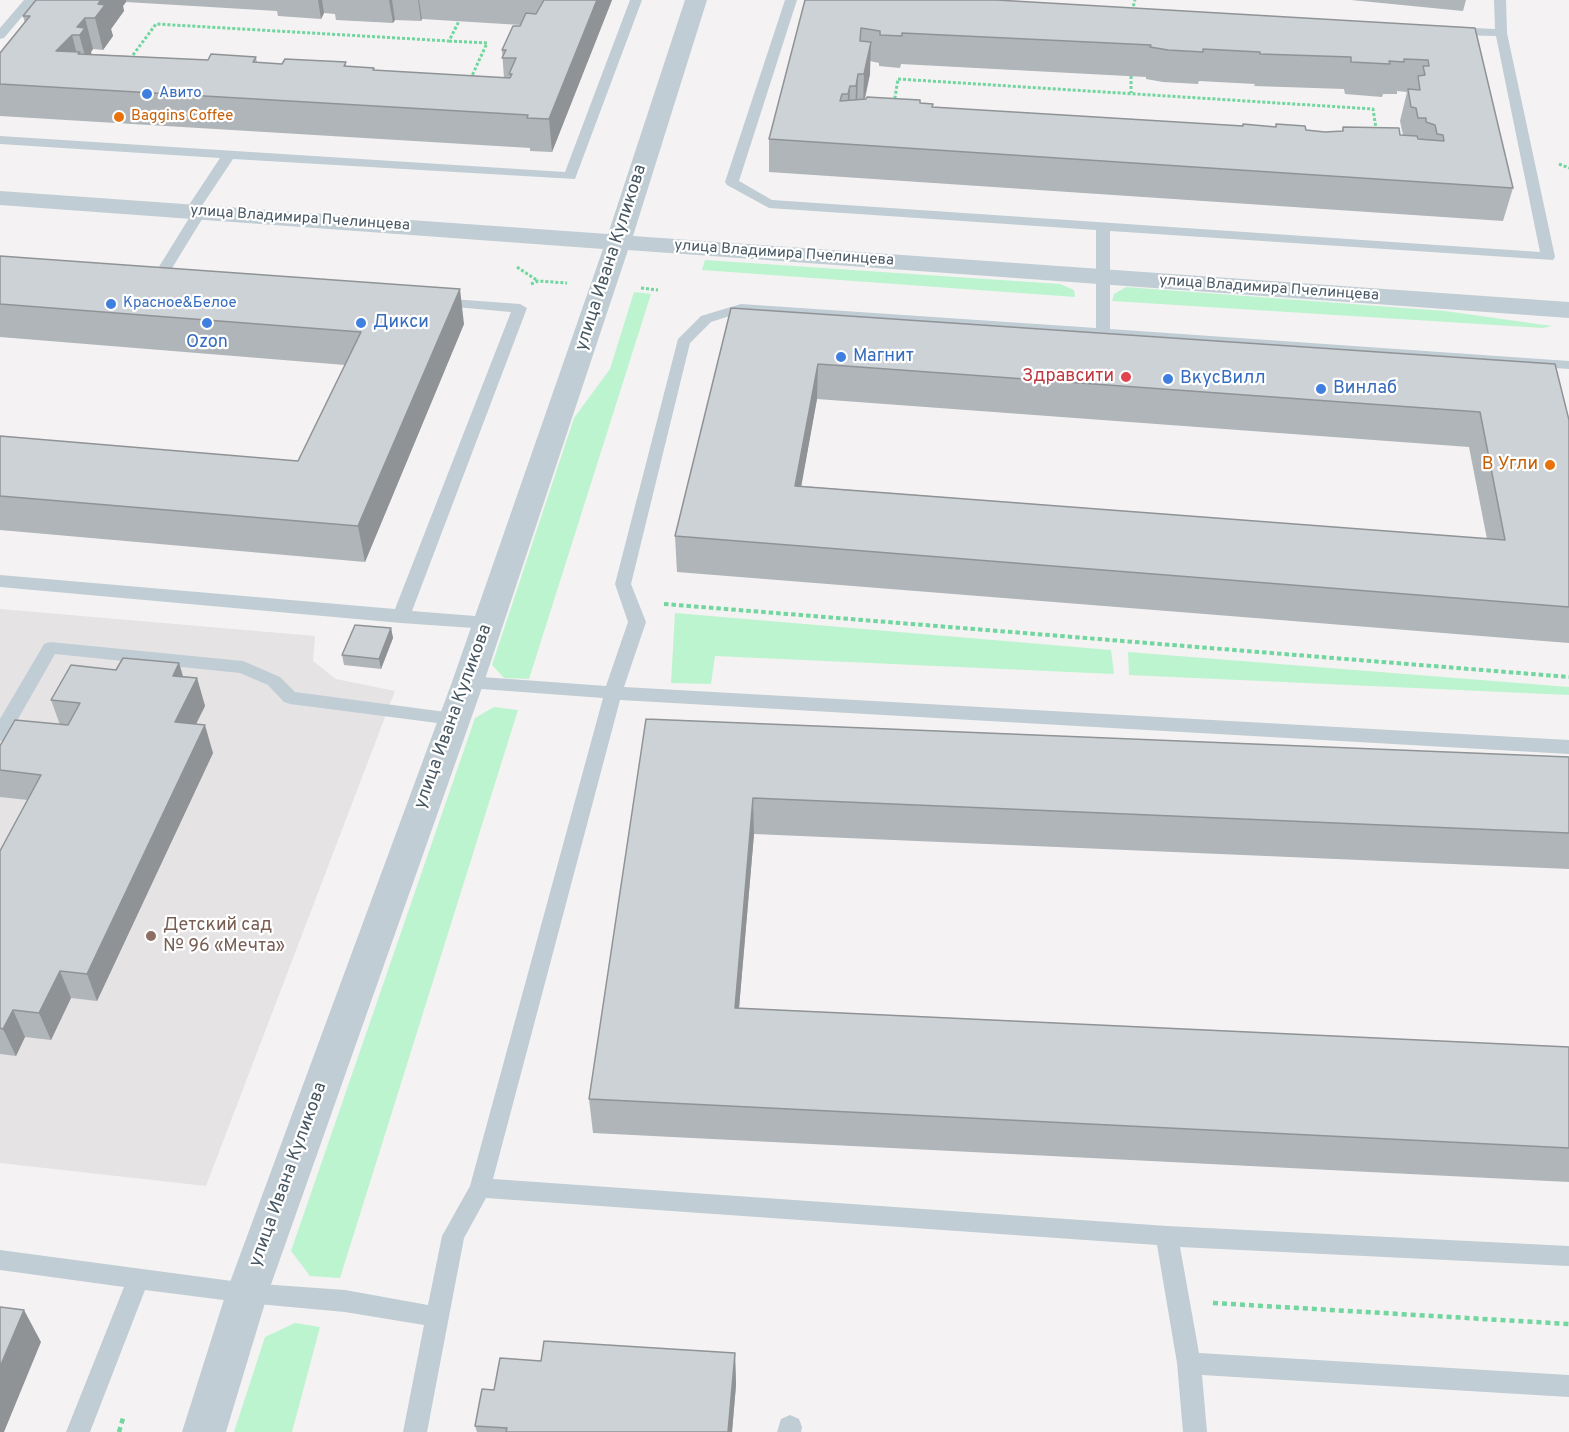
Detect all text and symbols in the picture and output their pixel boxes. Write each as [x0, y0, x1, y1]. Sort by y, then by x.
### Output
place label: Авито [159, 85, 202, 103]
marker: Авито [140, 87, 154, 101]
place label: Baggins Coffee [131, 108, 233, 126]
marker: Baggins Coffee [112, 110, 126, 124]
street label: улица Ивана Куликова [572, 162, 652, 354]
street label: улица Владимира Пчелинцева [190, 202, 410, 236]
street label: улица Владимира Пчелинцева [674, 237, 894, 271]
street label: улица Владимира Пчелинцева [1159, 272, 1379, 306]
place label: Красное&Белое [123, 295, 237, 313]
marker: Красное&Белое [104, 297, 118, 311]
place label: Дикси [373, 312, 429, 334]
marker: Ozon [200, 316, 214, 330]
marker: Дикси [354, 316, 368, 330]
place label: Ozon [186, 332, 228, 354]
place label: Магнит [853, 346, 914, 368]
marker: Магнит [834, 350, 848, 364]
place label: Здравсити [1022, 366, 1114, 388]
place label: ВкусВилл [1180, 368, 1265, 390]
marker: Здравсити [1119, 370, 1133, 384]
marker: ВкусВилл [1161, 372, 1175, 386]
place label: Винлаб [1333, 378, 1397, 400]
marker: Винлаб [1314, 382, 1328, 396]
place label: В Угли [1482, 454, 1538, 476]
marker: В Угли [1543, 458, 1557, 472]
street label: улица Ивана Куликова [411, 622, 497, 812]
place label: Детский сад № 96 «Мечта» [163, 915, 285, 958]
marker: Детский сад № 96 «Мечта» [144, 929, 158, 943]
street label: улица Ивана Куликова [246, 1080, 332, 1270]

